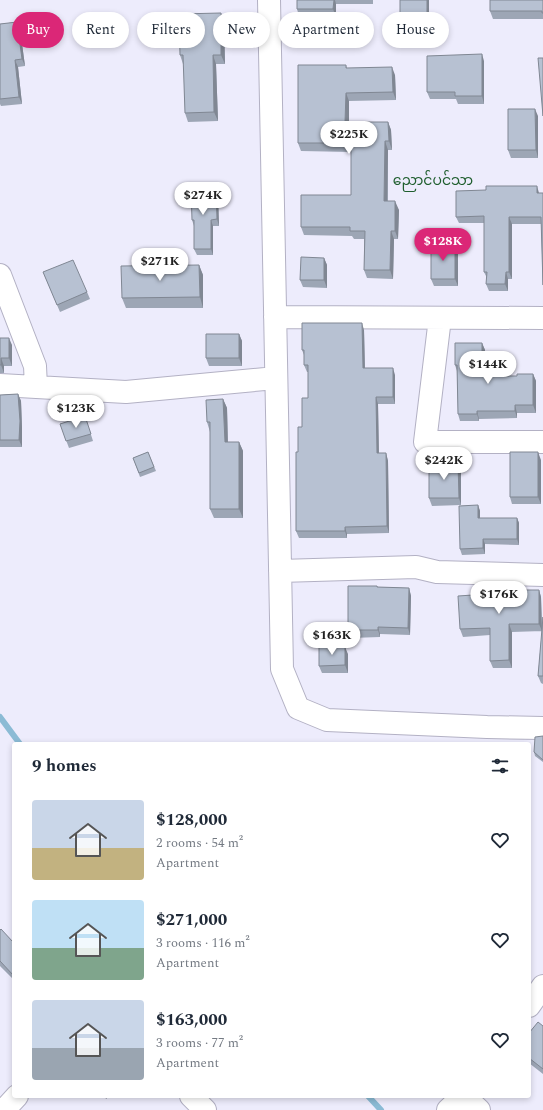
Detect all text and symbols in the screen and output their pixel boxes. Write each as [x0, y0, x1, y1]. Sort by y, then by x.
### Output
chip: Buy [12, 12, 64, 48]
chip: Rent [72, 12, 129, 48]
chip: Filters [137, 12, 205, 48]
chip: New [213, 12, 270, 48]
chip: Apartment [278, 12, 374, 48]
chip: House [382, 12, 449, 48]
pin: $225K [321, 121, 377, 155]
text: $225K [329, 124, 369, 144]
district label: ညောင်ပင်သာ [393, 170, 473, 192]
pin: $274K [175, 182, 231, 216]
text: $274K [183, 185, 223, 205]
pin: $128K [415, 228, 471, 262]
text: $128K [423, 231, 463, 251]
pin: $271K [132, 248, 188, 282]
text: $271K [140, 251, 180, 271]
pin: $144K [460, 351, 516, 385]
text: $144K [468, 354, 508, 374]
pin: $123K [48, 395, 104, 429]
text: $123K [56, 398, 96, 418]
pin: $242K [416, 447, 472, 481]
text: $242K [424, 450, 464, 470]
pin: $176K [471, 581, 527, 615]
text: $176K [479, 584, 519, 604]
pin: $163K [304, 622, 360, 656]
text: $163K [312, 625, 352, 645]
text: 9 homes [32, 753, 97, 779]
icon: filters [489, 755, 511, 777]
text: $128,000 [156, 807, 227, 833]
icon: home [64, 816, 112, 864]
icon: heart [489, 829, 511, 851]
text: 2 rooms · 54 m² [156, 833, 243, 853]
text: Apartment [156, 853, 219, 873]
text: $271,000 [156, 907, 227, 933]
icon: home [64, 916, 112, 964]
icon: heart [489, 929, 511, 951]
text: 3 rooms · 116 m² [156, 933, 250, 953]
text: Apartment [156, 953, 219, 973]
text: $163,000 [156, 1007, 227, 1033]
icon: home [64, 1016, 112, 1064]
icon: heart [489, 1029, 511, 1051]
text: 3 rooms · 77 m² [156, 1033, 243, 1053]
text: Apartment [156, 1053, 219, 1073]

